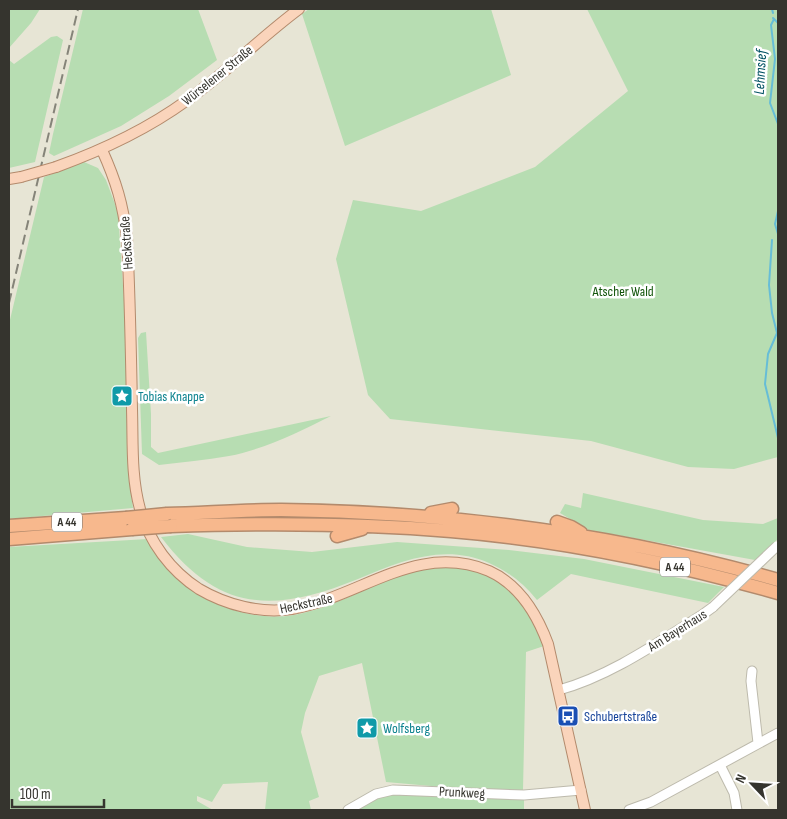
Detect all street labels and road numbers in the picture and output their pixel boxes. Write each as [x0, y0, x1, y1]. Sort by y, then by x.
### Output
street label: Würselener Straße [178, 42, 256, 109]
street label: Heckstraße [116, 216, 137, 270]
road number: A 44 [52, 512, 82, 532]
road number: A 44 [660, 558, 690, 576]
street label: Heckstraße [278, 590, 334, 617]
street label: Am Bayerhaus [644, 606, 710, 656]
street label: Prunkweg [438, 783, 486, 802]

